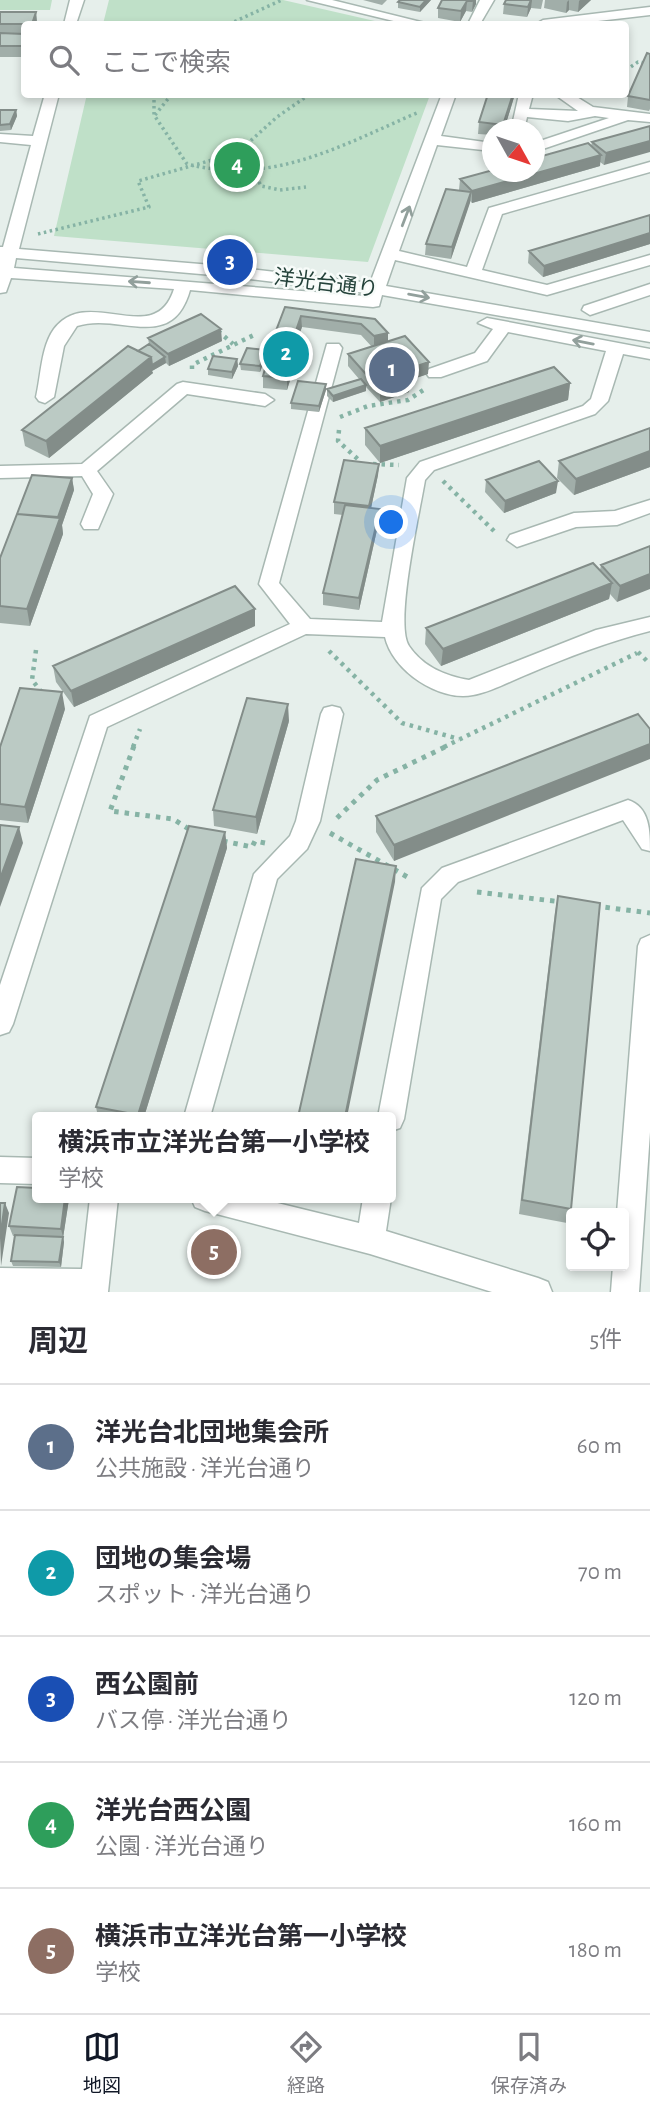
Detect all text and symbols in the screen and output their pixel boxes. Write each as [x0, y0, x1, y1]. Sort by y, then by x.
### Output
search box [21, 21, 629, 98]
icon: search [45, 41, 83, 79]
text: ここで検索 [101, 50, 231, 76]
north arrow [482, 119, 545, 182]
pin: 4 [214, 139, 260, 191]
one-way arrow [400, 206, 413, 228]
pin: 3 [207, 236, 253, 288]
street label: 洋光台通り [273, 266, 379, 300]
one-way arrow [129, 275, 151, 288]
one-way arrow [407, 290, 430, 303]
pin: 2 [263, 328, 309, 380]
one-way arrow [572, 334, 595, 348]
pin: 1 [369, 344, 415, 396]
your location [374, 505, 408, 539]
popup [32, 1112, 396, 1203]
text: 横浜市立洋光台第一小学校 [58, 1130, 370, 1156]
text: 学校 [58, 1168, 104, 1191]
map controls [566, 1208, 629, 1271]
button: locate [566, 1208, 629, 1271]
pin: 5 [191, 1226, 237, 1278]
text: 周辺 [28, 1327, 88, 1357]
text: 5件 [589, 1329, 622, 1352]
text: 洋光台北団地集会所 [95, 1420, 329, 1446]
text: 1 [47, 1435, 55, 1458]
text: 60 m [577, 1435, 622, 1458]
text: 公共施設 · 洋光台通り [95, 1458, 315, 1481]
text: 団地の集会場 [95, 1546, 251, 1572]
text: 2 [46, 1561, 56, 1584]
text: 70 m [578, 1561, 622, 1584]
text: スポット · 洋光台通り [95, 1584, 315, 1607]
text: 西公園前 [95, 1672, 199, 1698]
text: 3 [46, 1687, 56, 1710]
text: 120 m [569, 1687, 622, 1710]
text: バス停 · 洋光台通り [95, 1710, 292, 1733]
text: 洋光台西公園 [95, 1798, 251, 1824]
text: 4 [45, 1813, 57, 1836]
text: 160 m [569, 1813, 622, 1836]
text: 公園 · 洋光台通り [95, 1836, 269, 1859]
text: 横浜市立洋光台第一小学校 [95, 1924, 407, 1950]
text: 5 [46, 1939, 56, 1962]
text: 180 m [569, 1939, 622, 1962]
text: 学校 [95, 1962, 141, 1985]
tab: 地図 [83, 2028, 121, 2098]
tab: 経路 [287, 2028, 325, 2098]
tab: 保存済み [491, 2028, 567, 2098]

